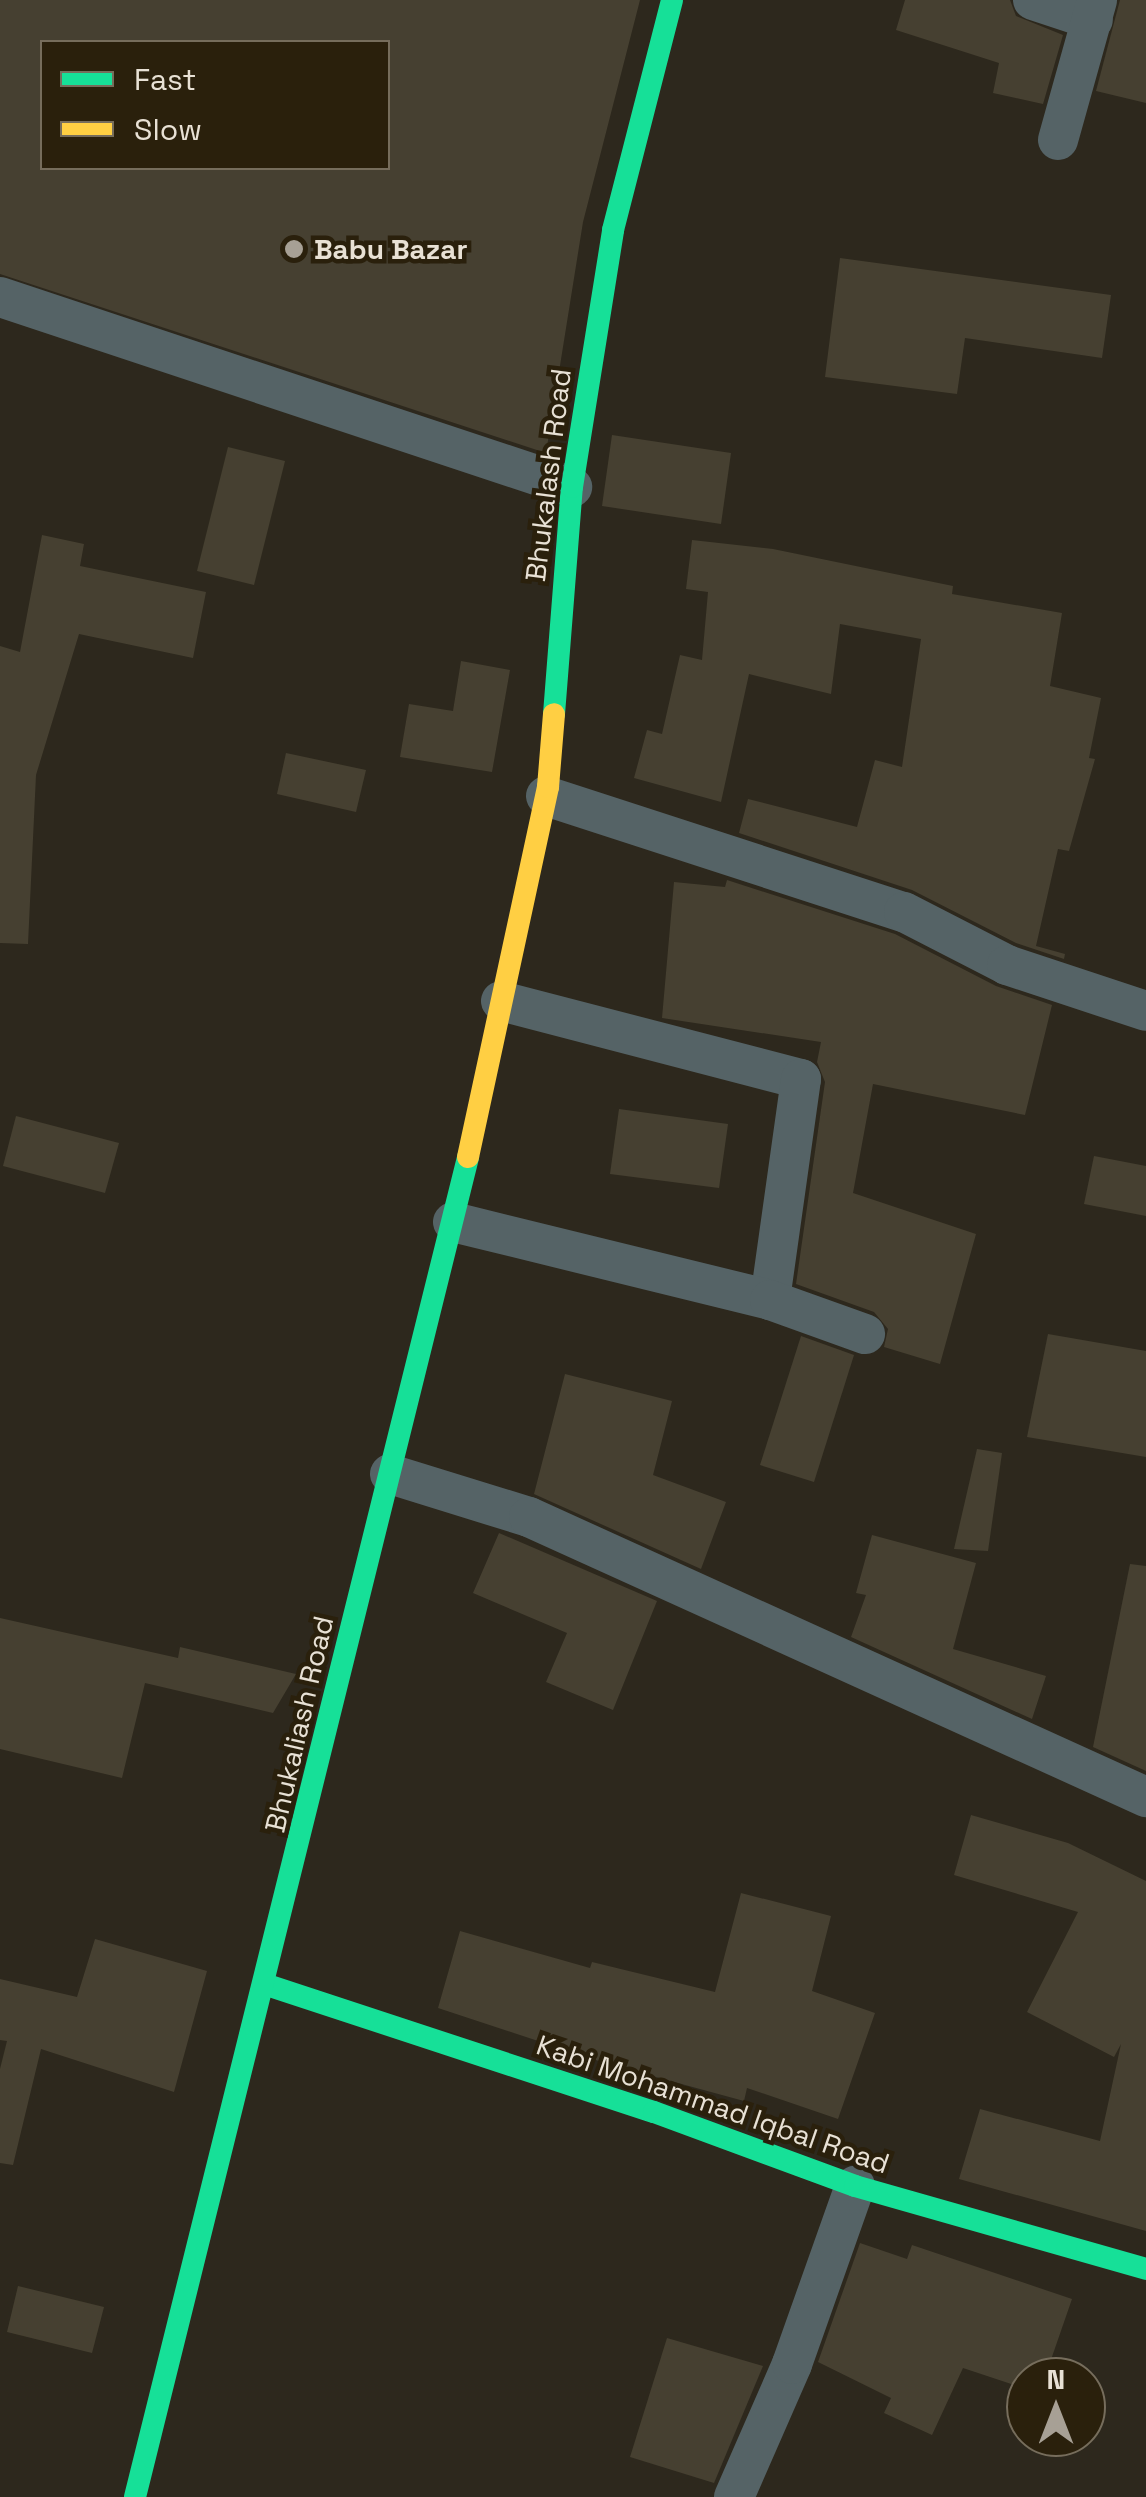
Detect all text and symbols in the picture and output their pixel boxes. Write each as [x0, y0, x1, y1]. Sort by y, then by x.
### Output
legend [40, 40, 390, 170]
text: Fast [134, 60, 196, 99]
text: Slow [134, 110, 202, 149]
place label: Babu Bazar [314, 232, 468, 266]
marker: Babu Bazar [283, 238, 305, 260]
street label: Bhukalash Road [518, 367, 578, 583]
street label: Bhukaliash Road [258, 1613, 340, 1835]
street label: Kabi Mohammad Iqbal Road [532, 2028, 894, 2180]
north arrow [1006, 2357, 1106, 2457]
text: N [1047, 2361, 1065, 2397]

